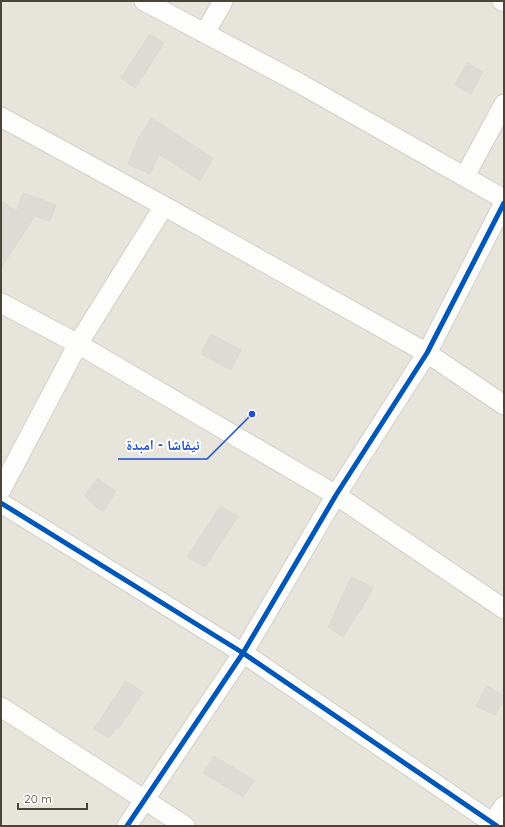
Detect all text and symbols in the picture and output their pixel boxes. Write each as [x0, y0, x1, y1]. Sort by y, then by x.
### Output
callout: نيفاشا - امبدة [118, 433, 207, 459]
text: نيفاشا - امبدة [126, 436, 200, 454]
scale bar [18, 785, 87, 811]
text: 20 m [24, 791, 52, 806]

